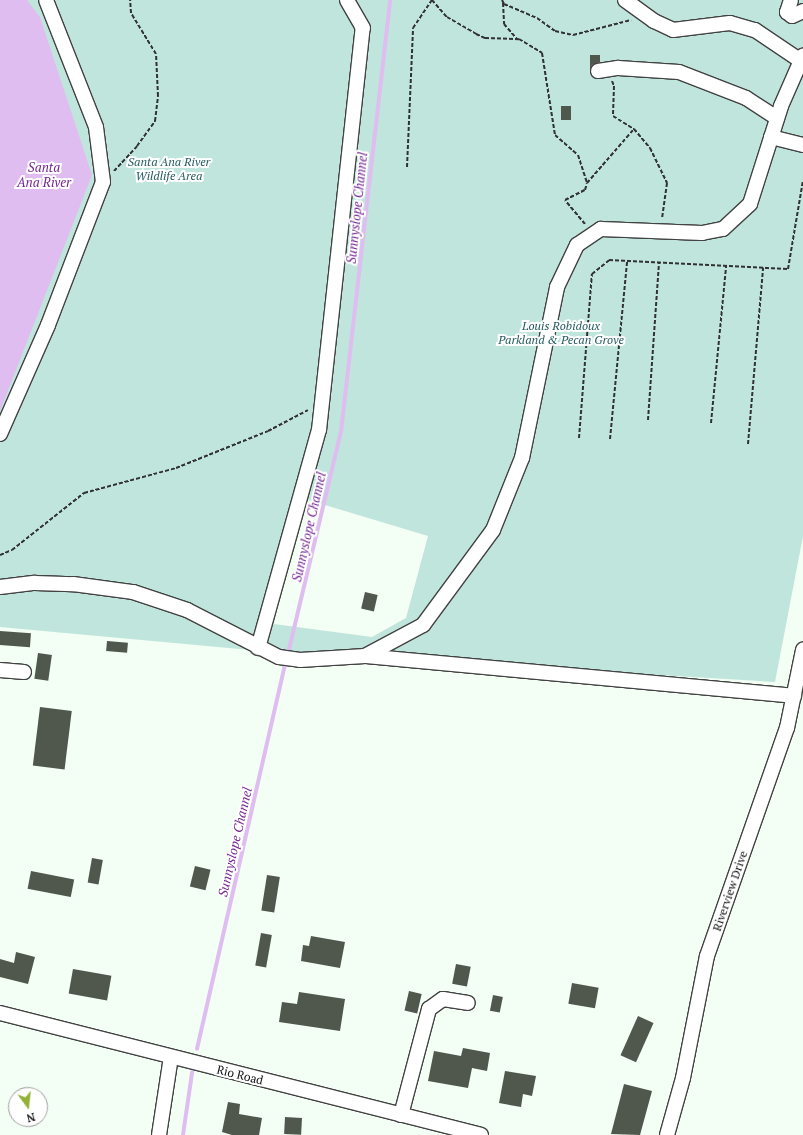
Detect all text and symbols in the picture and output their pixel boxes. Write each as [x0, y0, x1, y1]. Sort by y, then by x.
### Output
water label: Sunnyslope Channel [343, 151, 371, 265]
park label: Santa Ana River Wildlife Area [128, 155, 210, 183]
water label: Santa Ana River [17, 160, 71, 191]
park label: Louis Robidoux Parkland & Pecan Grove [498, 319, 624, 347]
water label: Sunnyslope Channel [289, 471, 329, 583]
water label: Sunnyslope Channel [215, 786, 255, 898]
street label: Riverview Drive [710, 849, 750, 933]
street label: Rio Road [215, 1062, 265, 1088]
north arrow [8, 1087, 48, 1127]
text: N [25, 1110, 37, 1125]

